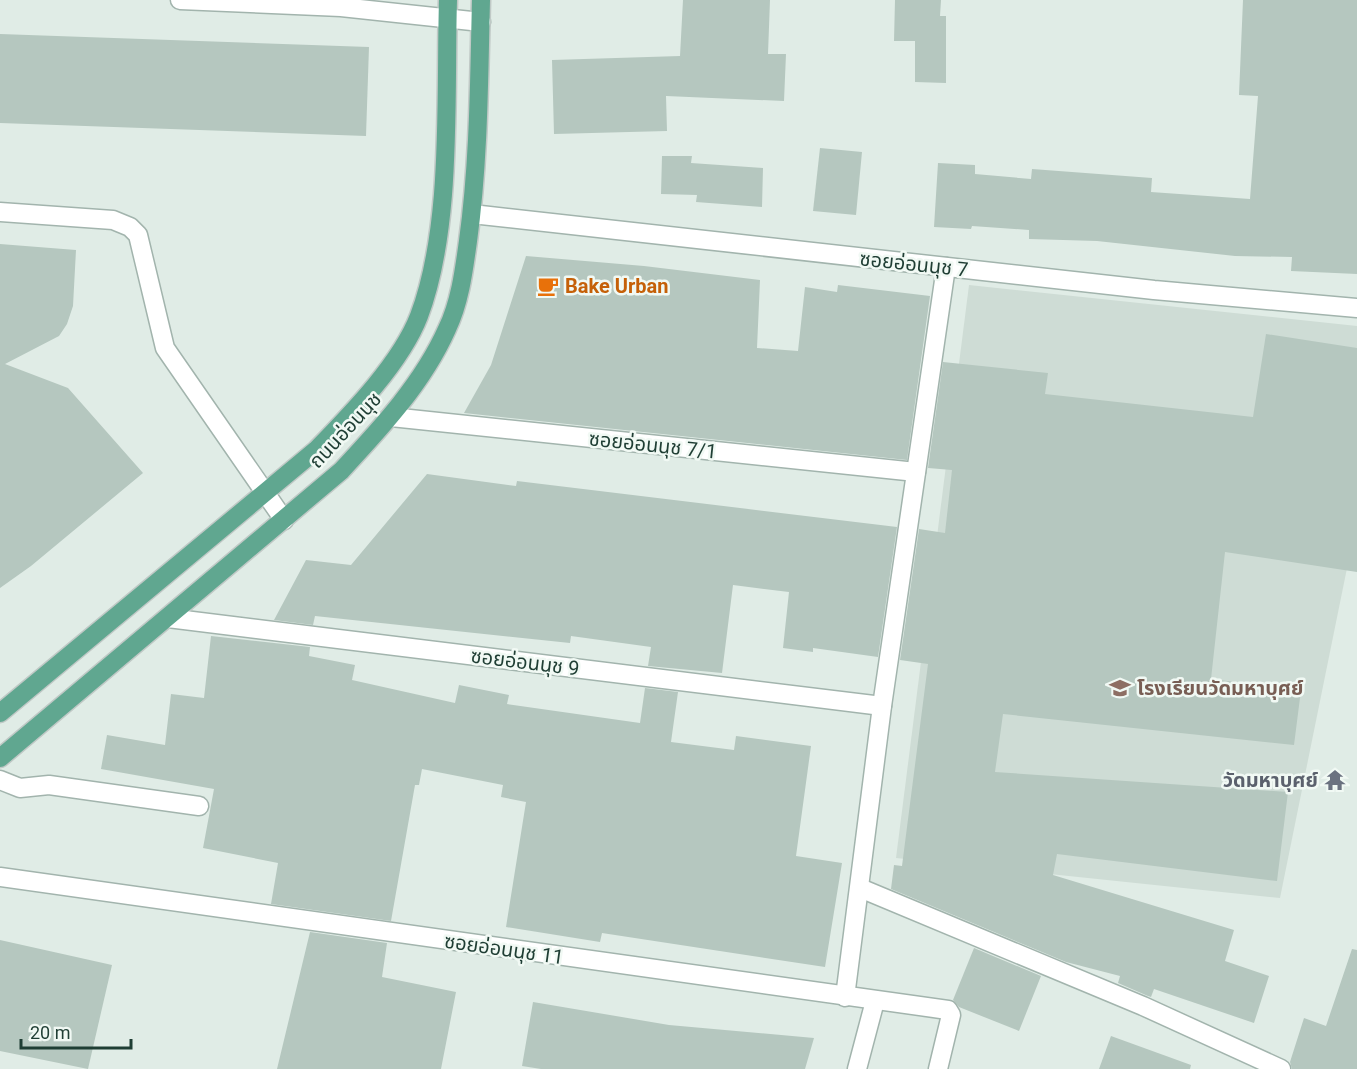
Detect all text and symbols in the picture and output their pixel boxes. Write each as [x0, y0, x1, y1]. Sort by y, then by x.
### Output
street label: ซอยอ่อนนุช 7 [858, 246, 970, 282]
cafe icon: Bake Urban [536, 274, 560, 298]
place label: Bake Urban [565, 274, 668, 298]
street label: ถนนอ่อนนุช [304, 387, 386, 473]
street label: ซอยอ่อนนุช 7/1 [588, 426, 718, 464]
street label: ซอยอ่อนนุช 9 [469, 643, 581, 681]
school or university icon: โรงเรียนวัดมหาบุศย์ [1108, 676, 1132, 700]
place label: โรงเรียนวัดมหาบุศย์ [1137, 676, 1304, 700]
place label: วัดมหาบุศย์ [1223, 768, 1318, 792]
temple icon: วัดมหาบุศย์ [1323, 768, 1347, 792]
street label: ซอยอ่อนนุช 11 [443, 929, 565, 969]
scale bar [21, 1012, 130, 1050]
text: 20 m [30, 1022, 70, 1043]

